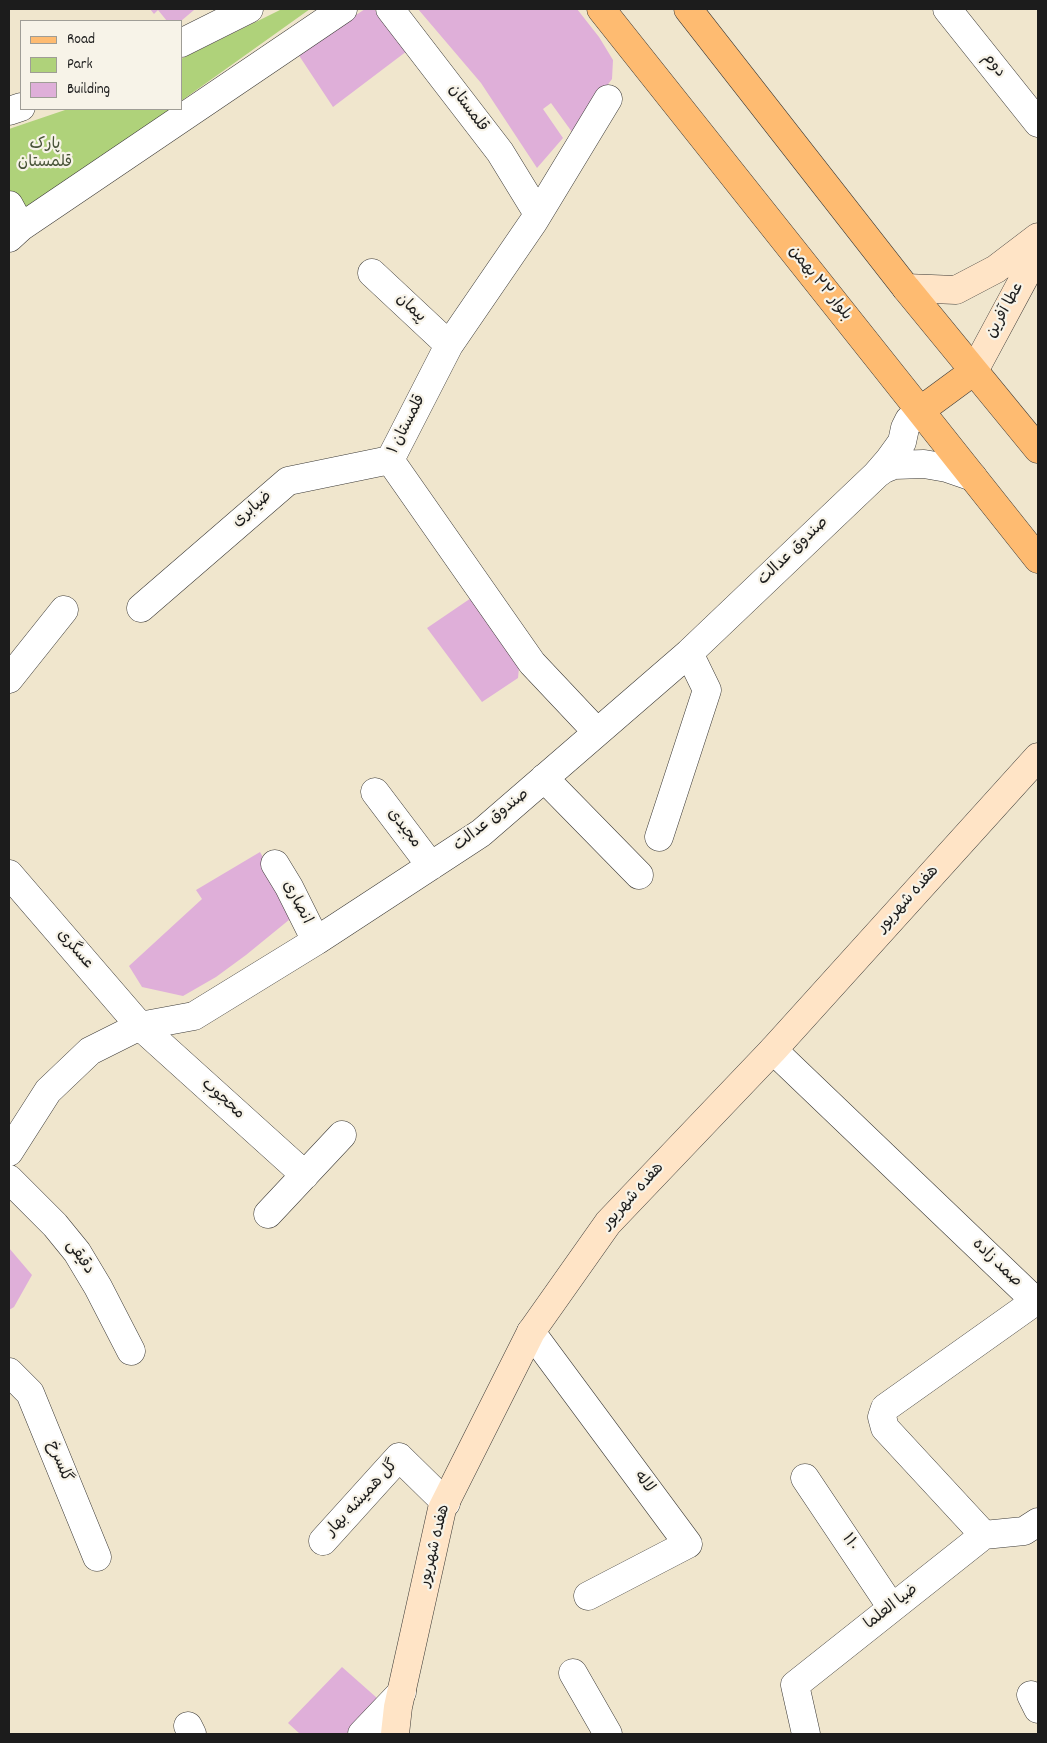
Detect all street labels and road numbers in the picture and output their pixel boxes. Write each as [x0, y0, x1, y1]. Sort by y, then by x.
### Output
street label: دوم [977, 50, 1009, 82]
street label: قلمستان [443, 81, 491, 137]
street label: بلوار ۲۲ بهمن [783, 243, 855, 325]
street label: عطا آفرین [983, 280, 1029, 342]
street label: پیمان [391, 290, 429, 328]
street label: قلمستان ۱ [385, 392, 431, 458]
street label: ضیابری [229, 488, 277, 532]
street label: صندوق عدالت [755, 514, 833, 590]
street label: صندوق عدالت [450, 786, 534, 856]
street label: مجیدی [382, 805, 424, 853]
street label: هفده شهریور [874, 862, 944, 938]
street label: انصاری [277, 878, 315, 928]
street label: عسگری [52, 926, 96, 974]
street label: محجوب [196, 1076, 248, 1124]
street label: هفده شهریور [599, 1159, 669, 1235]
street label: صمد زاده [967, 1236, 1025, 1292]
street label: دقیقی [61, 1237, 97, 1279]
street label: گلسرخ [41, 1439, 75, 1485]
street label: گل همیشه بهار [323, 1457, 403, 1541]
street label: لاله [629, 1468, 657, 1498]
street label: هفده شهریور [417, 1503, 455, 1589]
street label: ۱۱۰ [836, 1531, 862, 1555]
street label: ضیا العلما [861, 1581, 923, 1635]

